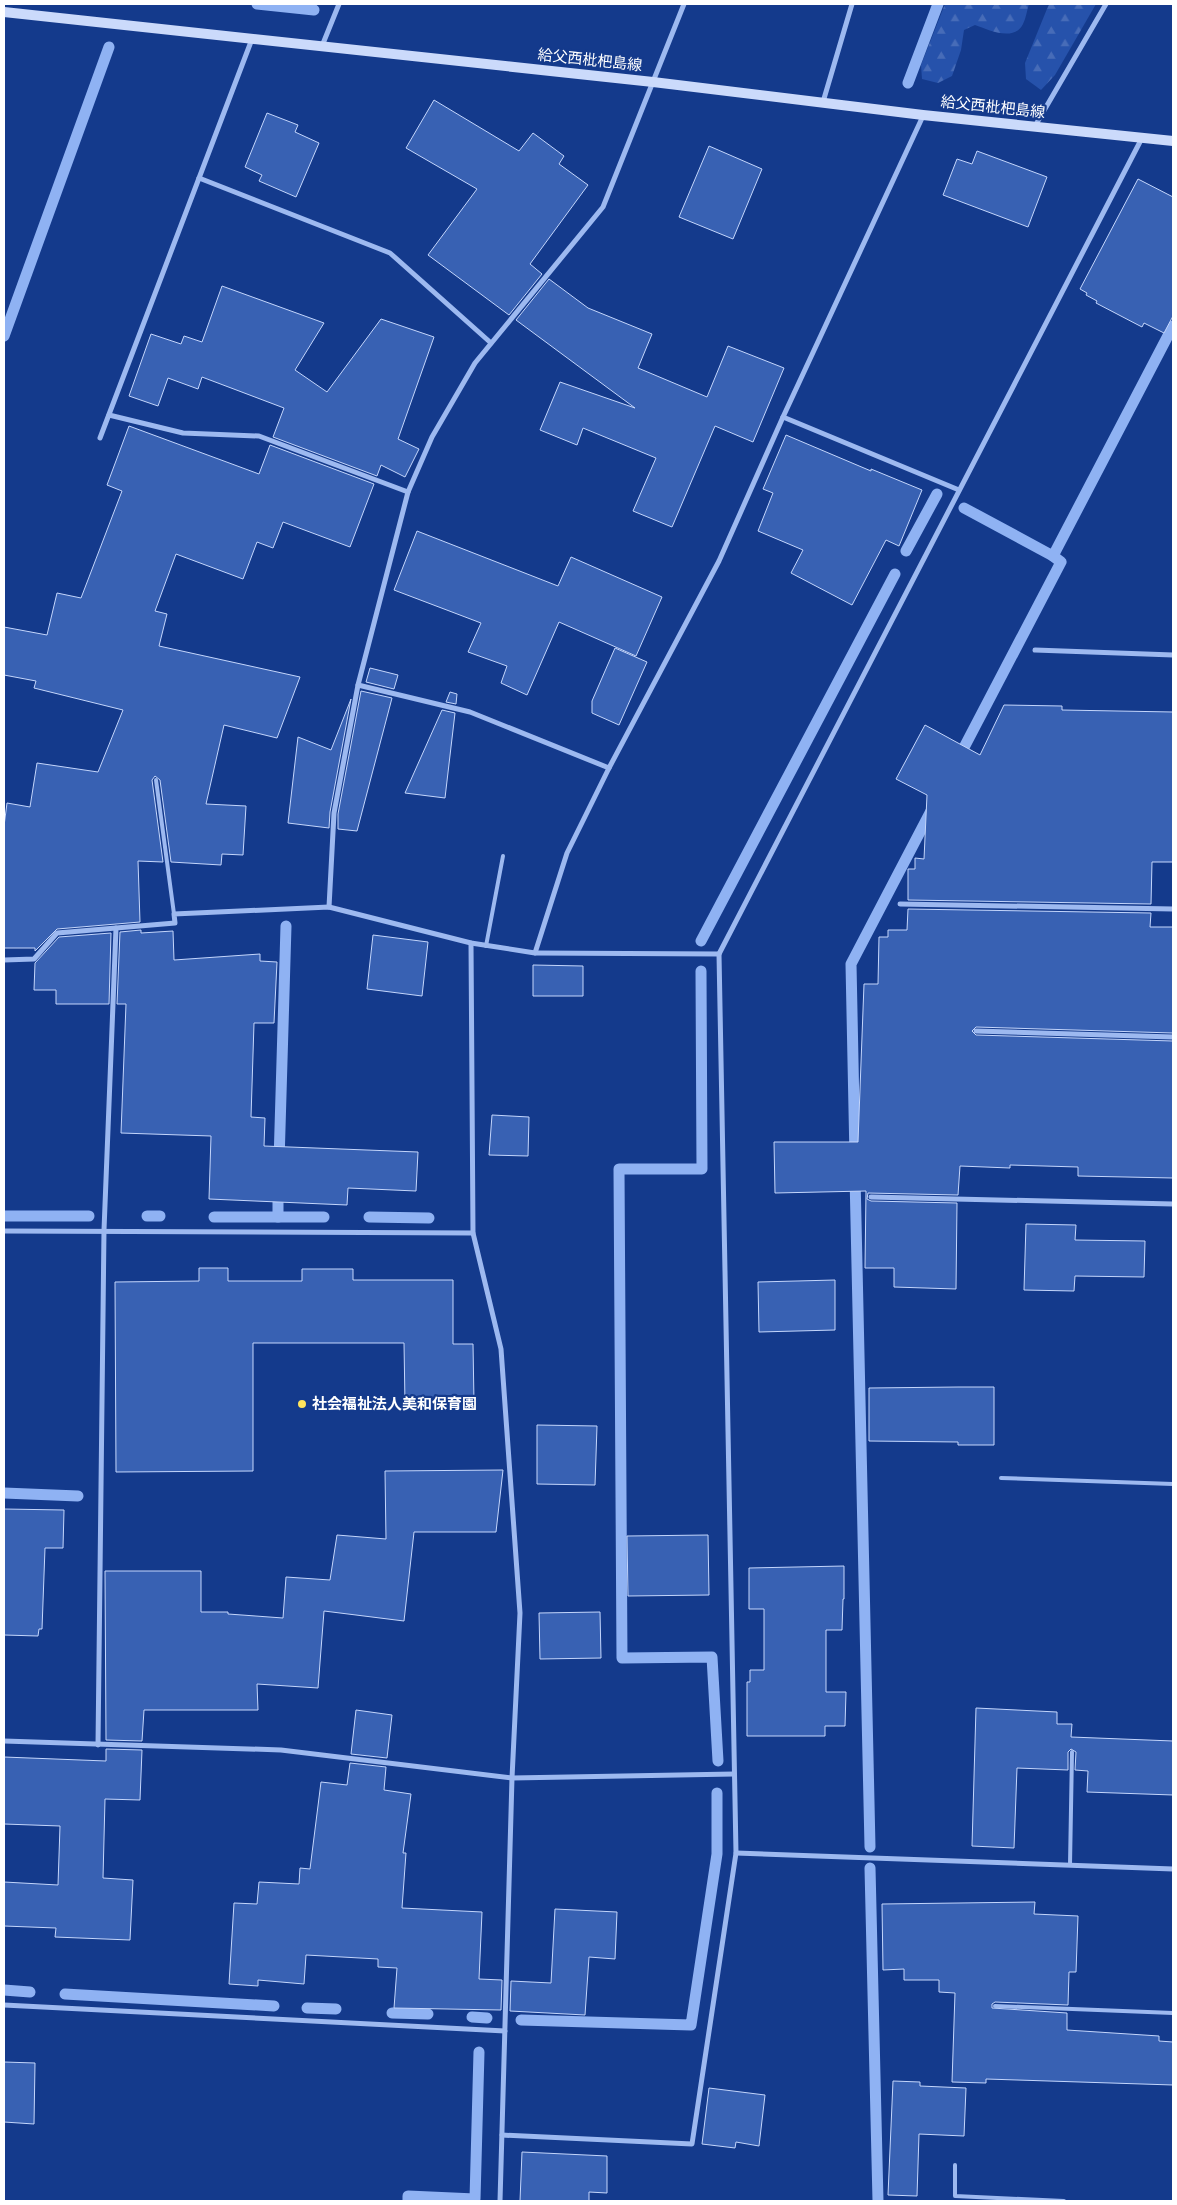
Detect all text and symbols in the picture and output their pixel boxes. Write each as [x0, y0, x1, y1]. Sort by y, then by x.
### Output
street label: 給父西枇杷島線 [537, 46, 643, 74]
street label: 給父西枇杷島線 [940, 93, 1046, 121]
place label: 社会福祉法人美和保育園 [312, 1395, 477, 1413]
marker: 社会福祉法人美和保育園 [296, 1398, 308, 1410]

